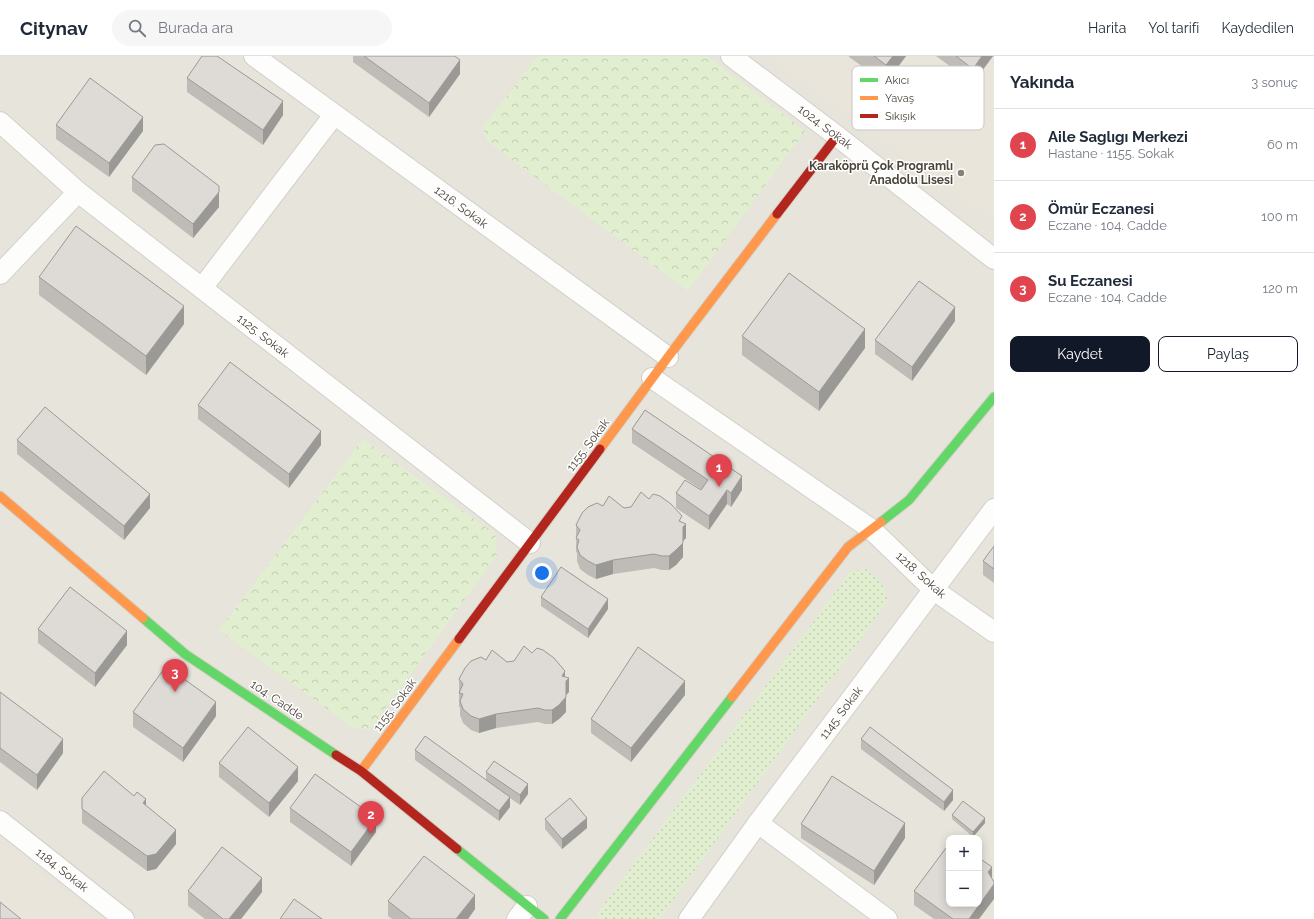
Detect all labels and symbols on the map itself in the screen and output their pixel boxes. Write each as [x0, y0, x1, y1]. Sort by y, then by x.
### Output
legend [852, 66, 984, 130]
text: Akıcı [885, 74, 909, 87]
text: Yavaş [885, 92, 914, 105]
street label: 1024. Sokak [795, 102, 855, 152]
text: Sıkışık [885, 110, 916, 123]
place label: Karaköprü Çok Programlı Anadolu Lisesi [809, 159, 953, 187]
marker: Karaköprü Çok Programlı Anadolu Lisesi [956, 168, 966, 178]
street label: 1216. Sokak [432, 183, 491, 231]
street label: 1125. Sokak [234, 311, 292, 361]
street label: 1155. Sokak [564, 415, 613, 474]
pin: 1 [706, 454, 732, 487]
street label: 1218. Sokak [893, 549, 949, 602]
your location [532, 563, 552, 583]
pin: 3 [162, 659, 188, 692]
street label: 1155. Sokak [371, 675, 420, 734]
street label: 104. Cadde [248, 677, 306, 723]
street label: 1145. Sokak [817, 683, 866, 742]
pin: 2 [358, 801, 384, 834]
street label: 1184. Sokak [33, 845, 92, 895]

